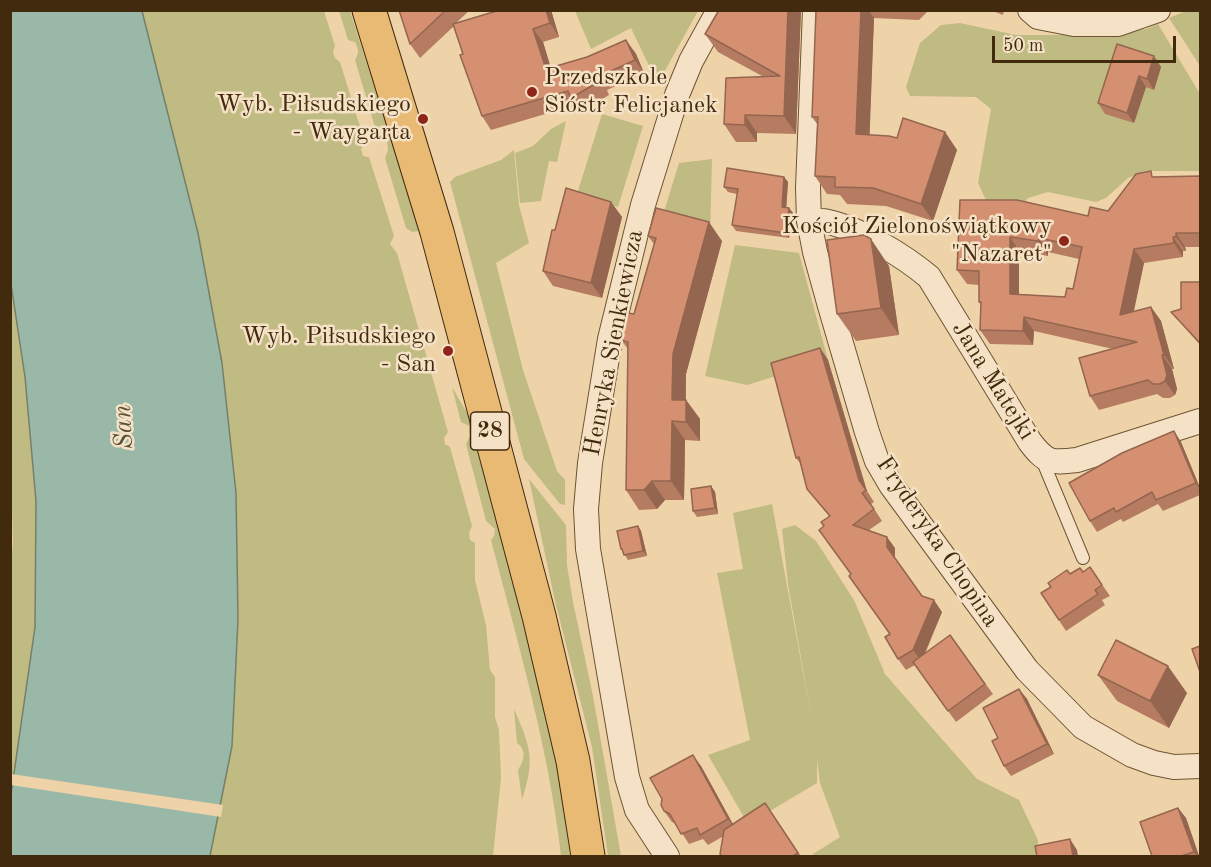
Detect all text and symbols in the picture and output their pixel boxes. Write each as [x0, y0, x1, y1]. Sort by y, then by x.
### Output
scale bar [995, 24, 1180, 62]
text: 50 m [1003, 37, 1043, 55]
place label: Przedszkole Sióstr Felicjanek [544, 64, 718, 120]
marker: Przedszkole Sióstr Felicjanek [525, 85, 539, 99]
place label: Wyb. Piłsudskiego - Waygarta [216, 91, 411, 147]
marker: Wyb. Piłsudskiego - Waygarta [416, 112, 430, 126]
place label: Kościół Zielonoświątkowy "Nazaret" [782, 213, 1052, 269]
street label: Henryka Sienkiewicza [578, 227, 650, 459]
marker: Kościół Zielonoświątkowy "Nazaret" [1057, 234, 1071, 248]
street label: Jana Matejki [945, 316, 1041, 446]
place label: Wyb. Piłsudskiego - San [241, 323, 436, 379]
marker: Wyb. Piłsudskiego - San [441, 344, 455, 358]
water label: San [107, 404, 141, 450]
road number: 28 [470, 412, 510, 450]
street label: Fryderyka Chopina [869, 451, 1005, 633]

